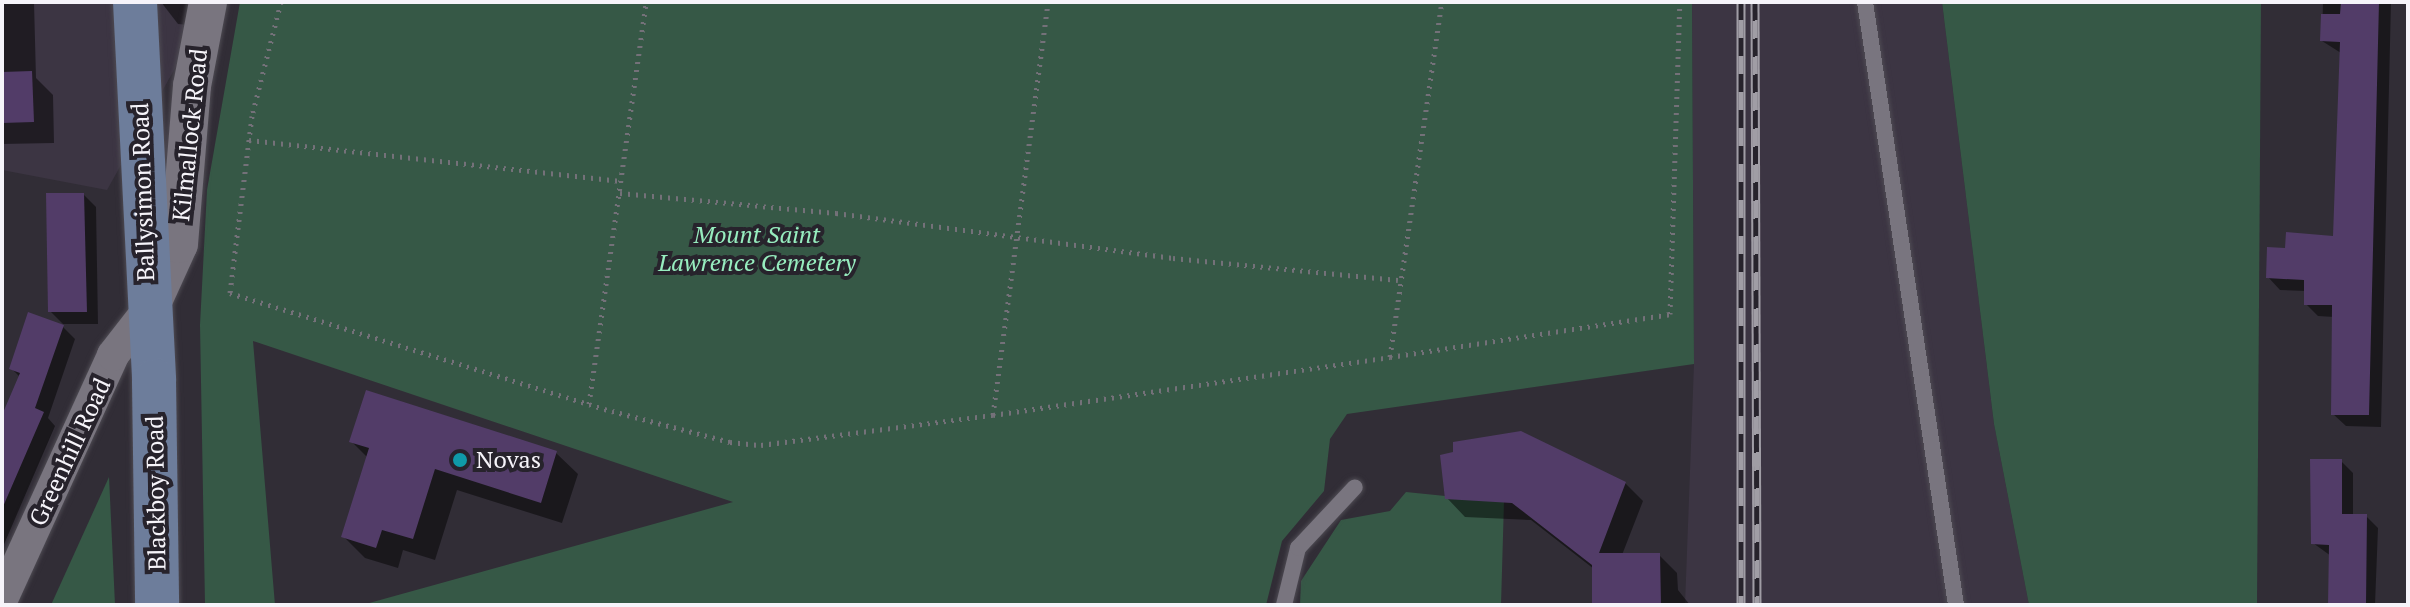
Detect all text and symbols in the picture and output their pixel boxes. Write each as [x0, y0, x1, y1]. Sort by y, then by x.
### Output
street label: Kilmallock Road [167, 47, 213, 223]
street label: Ballysimon Road [125, 102, 161, 282]
park label: Mount Saint Lawrence Cemetery [658, 221, 856, 277]
street label: Greenhill Road [23, 374, 117, 530]
street label: Blackboy Road [140, 415, 172, 571]
place label: Novas [476, 446, 541, 474]
marker: Novas [451, 451, 469, 469]

